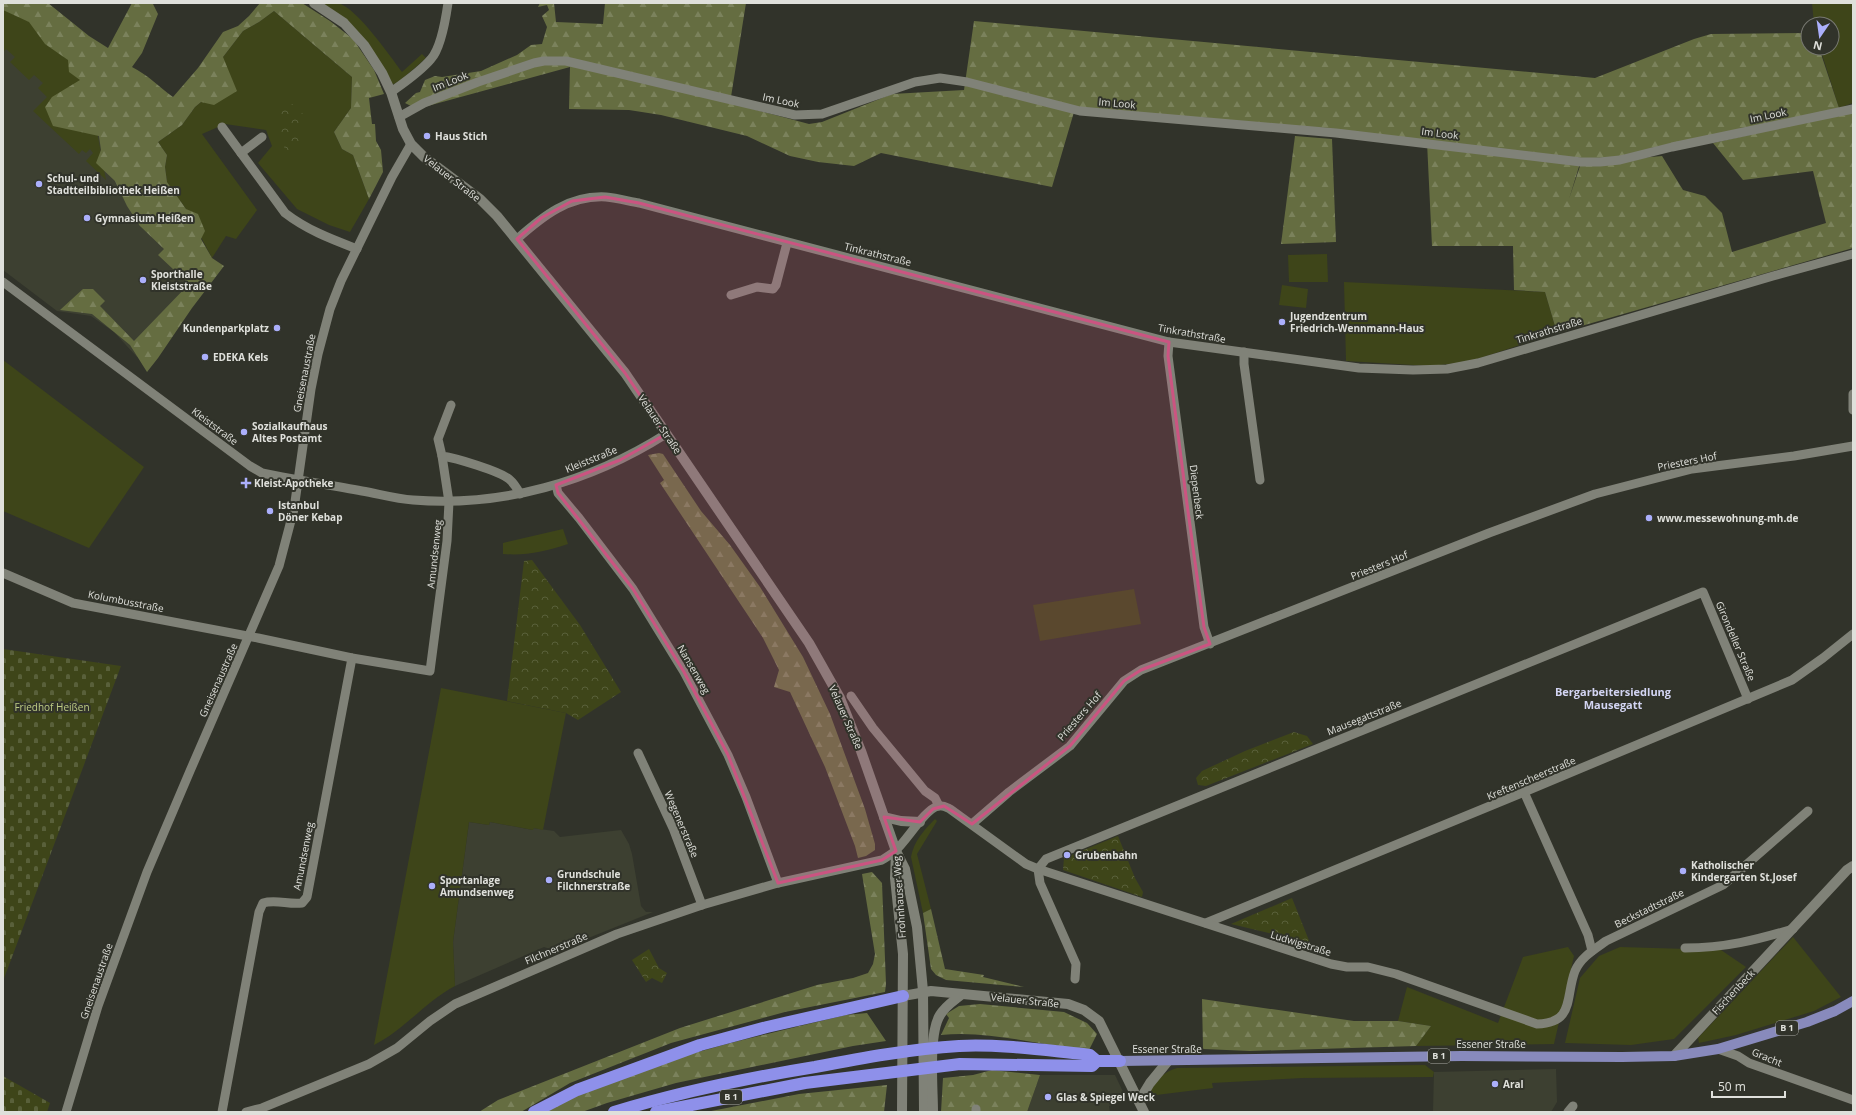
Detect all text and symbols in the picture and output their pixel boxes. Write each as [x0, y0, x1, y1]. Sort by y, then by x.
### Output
north arrow [1800, 16, 1840, 56]
text: N [1812, 38, 1824, 55]
street label: Im Look [430, 67, 471, 94]
street label: Im Look [761, 89, 801, 111]
street label: Im Look [1098, 94, 1137, 112]
street label: Im Look [1748, 104, 1788, 126]
street label: Im Look [1421, 124, 1460, 142]
place label: Haus Stich [435, 129, 487, 143]
marker: Haus Stich [422, 131, 432, 141]
street label: Velauer Straße [421, 151, 484, 205]
place label: Schul- und Stadtteilbibliothek Heißen [47, 171, 180, 197]
marker: Schul- und Stadtteilbibliothek Heißen [34, 179, 44, 189]
place label: Gymnasium Heißen [95, 211, 194, 225]
marker: Gymnasium Heißen [82, 213, 92, 223]
street label: Tinkrathstraße [843, 239, 913, 269]
place label: Sporthalle Kleiststraße [151, 267, 212, 293]
marker: Sporthalle Kleiststraße [138, 275, 148, 285]
place label: Jugendzentrum Friedrich-Wennmann-Haus [1289, 309, 1424, 335]
street label: Tinkrathstraße [1514, 313, 1584, 347]
marker: Jugendzentrum Friedrich-Wennmann-Haus [1277, 317, 1287, 327]
street label: Tinkrathstraße [1157, 320, 1227, 346]
place label: Kundenparkplatz [183, 321, 269, 335]
marker: Kundenparkplatz [272, 323, 282, 333]
street label: Gneisenaustraße [290, 332, 319, 413]
place label: EDEKA Kels [213, 350, 268, 364]
marker: EDEKA Kels [200, 352, 210, 362]
street label: Velauer Straße [635, 392, 685, 457]
street label: Kleiststraße [189, 404, 241, 448]
place label: Sozialkaufhaus Altes Postamt [252, 419, 328, 445]
marker: Sozialkaufhaus Altes Postamt [239, 427, 249, 437]
street label: Kleiststraße [563, 442, 619, 476]
street label: Priesters Hof [1656, 448, 1719, 474]
street label: Diepenbeck [1187, 464, 1207, 521]
place label: Kleist-Apotheke [254, 476, 334, 490]
marker: Kleist-Apotheke [241, 478, 251, 488]
place label: Istanbul Döner Kebap [278, 498, 342, 524]
marker: Istanbul Döner Kebap [265, 506, 275, 516]
place label: www.messewohnung-mh.de [1657, 511, 1799, 525]
marker: www.messewohnung-mh.de [1644, 513, 1654, 523]
street label: Amundsenweg [423, 518, 445, 589]
street label: Priesters Hof [1348, 547, 1410, 583]
street label: Kolumbusstraße [87, 587, 165, 615]
street label: Girondeller Straße [1713, 599, 1759, 684]
street label: Gneisenaustraße [195, 640, 241, 719]
street label: Nansenweg [674, 642, 714, 697]
street label: Velauer Straße [826, 683, 867, 752]
district label: Bergarbeitersiedlung Mausegatt [1555, 684, 1672, 712]
street label: Priesters Hof [1054, 688, 1105, 743]
street label: Mausegattstraße [1325, 696, 1404, 738]
park label: Friedhof Heißen [14, 700, 90, 714]
street label: Kreftenscheerstraße [1484, 753, 1578, 803]
street label: Wegenerstraße [662, 788, 703, 860]
street label: Amundsenweg [290, 820, 317, 891]
place label: Grubenbahn [1075, 848, 1138, 862]
marker: Grubenbahn [1062, 850, 1072, 860]
street label: Frohnhauser Weg [889, 855, 909, 939]
place label: Katholischer Kindergarten St.Josef [1691, 858, 1798, 884]
marker: Katholischer Kindergarten St.Josef [1678, 866, 1688, 876]
place label: Grundschule Filchnerstraße [557, 867, 630, 893]
place label: Sportanlage Amundsenweg [440, 873, 514, 899]
marker: Grundschule Filchnerstraße [544, 875, 554, 885]
marker: Sportanlage Amundsenweg [427, 881, 437, 891]
street label: Beckstadtstraße [1612, 885, 1686, 931]
street label: Ludwigstraße [1269, 927, 1334, 959]
street label: Filchnerstraße [523, 928, 590, 967]
street label: Gneisenaustraße [76, 941, 116, 1021]
street label: Fischenbeck [1708, 966, 1758, 1018]
street label: Velauer Straße [990, 989, 1060, 1011]
road number: B 1 [1776, 1021, 1798, 1035]
street label: Essener Straße [1456, 1037, 1526, 1051]
street label: Essener Straße [1132, 1042, 1202, 1056]
street label: Gracht [1750, 1045, 1785, 1070]
road number: B 1 [1428, 1049, 1450, 1063]
scale bar [1712, 1073, 1785, 1099]
place label: Aral [1503, 1077, 1524, 1091]
text: 50 m [1718, 1078, 1746, 1095]
marker: Aral [1490, 1079, 1500, 1089]
road number: B 1 [720, 1090, 742, 1104]
place label: Glas & Spiegel Weck [1056, 1090, 1156, 1104]
marker: Glas & Spiegel Weck [1043, 1092, 1053, 1102]

